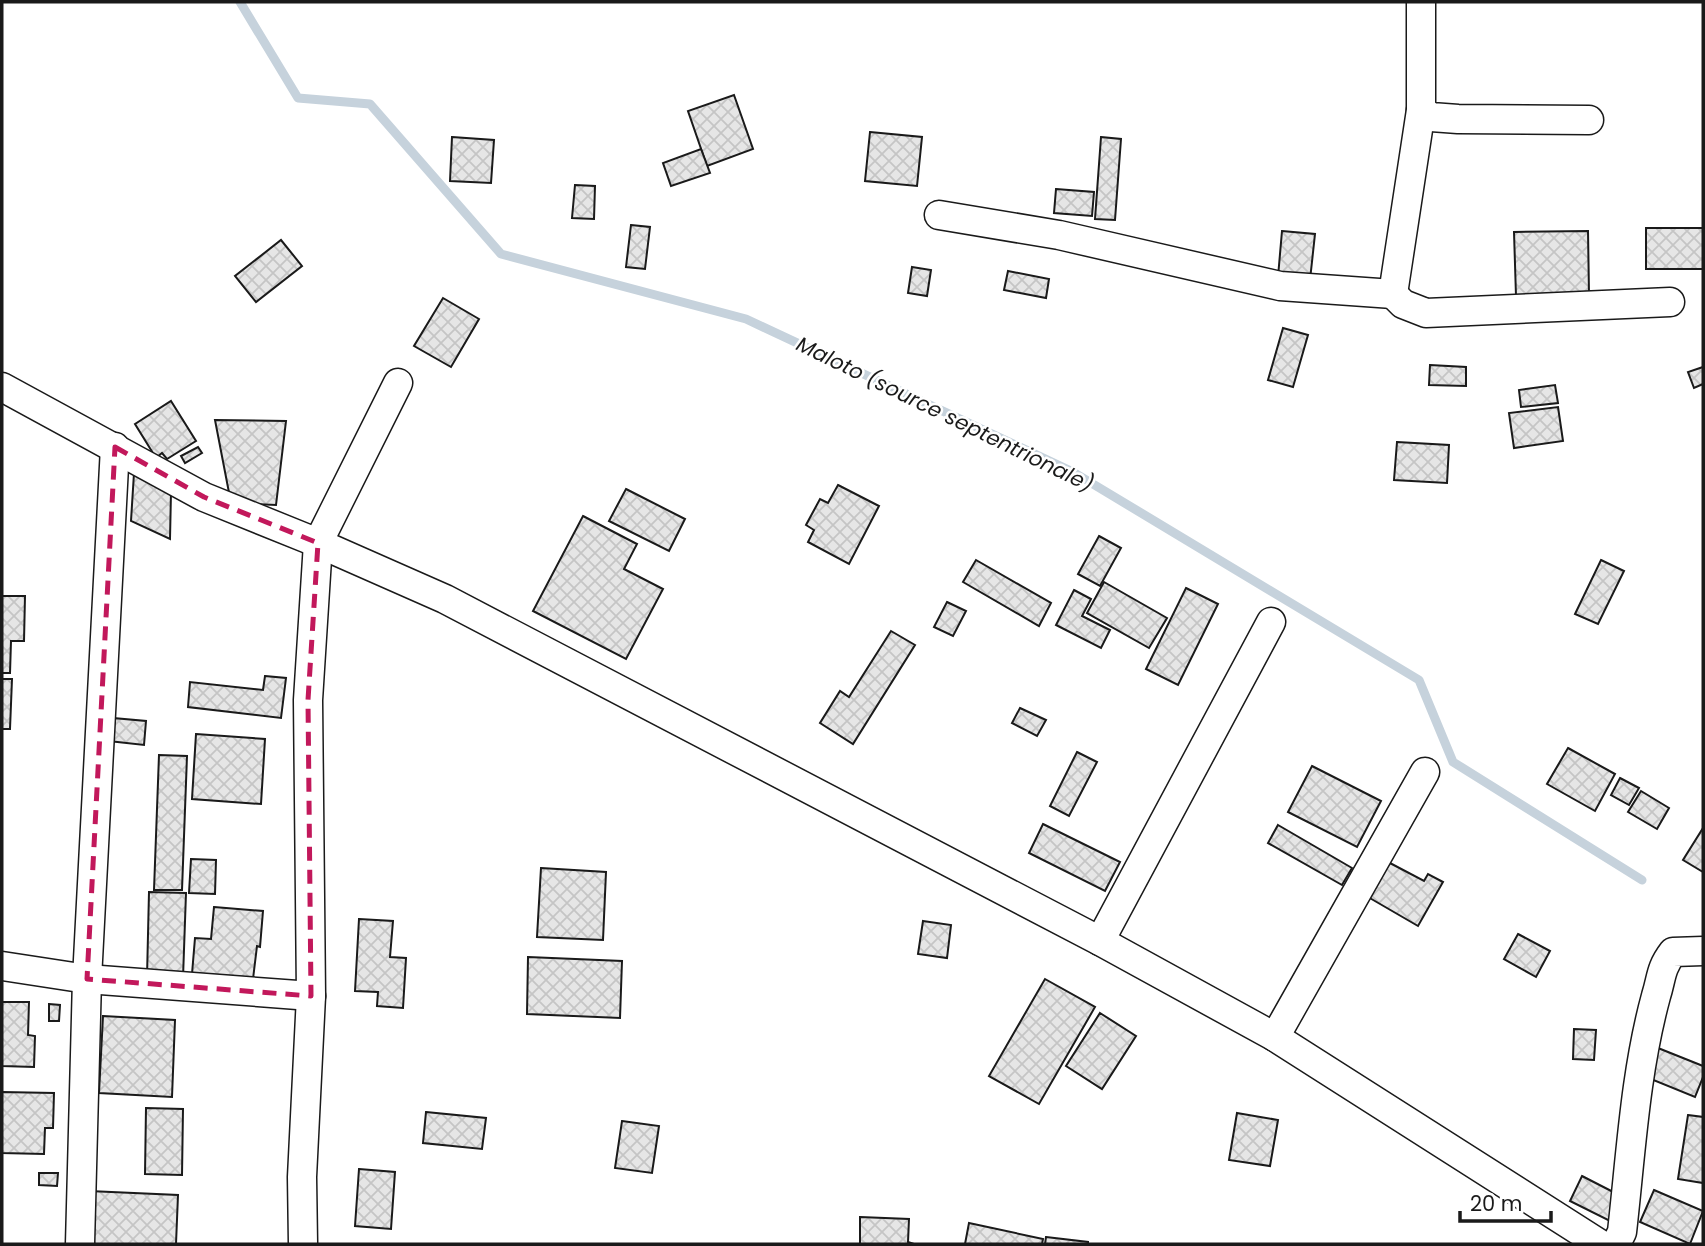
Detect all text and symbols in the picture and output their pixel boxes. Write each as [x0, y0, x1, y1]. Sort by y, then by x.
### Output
water label: Maloto (source septentrionale) [792, 329, 1098, 499]
scale bar [1460, 1180, 1551, 1224]
text: 20 m [1470, 1189, 1523, 1218]

